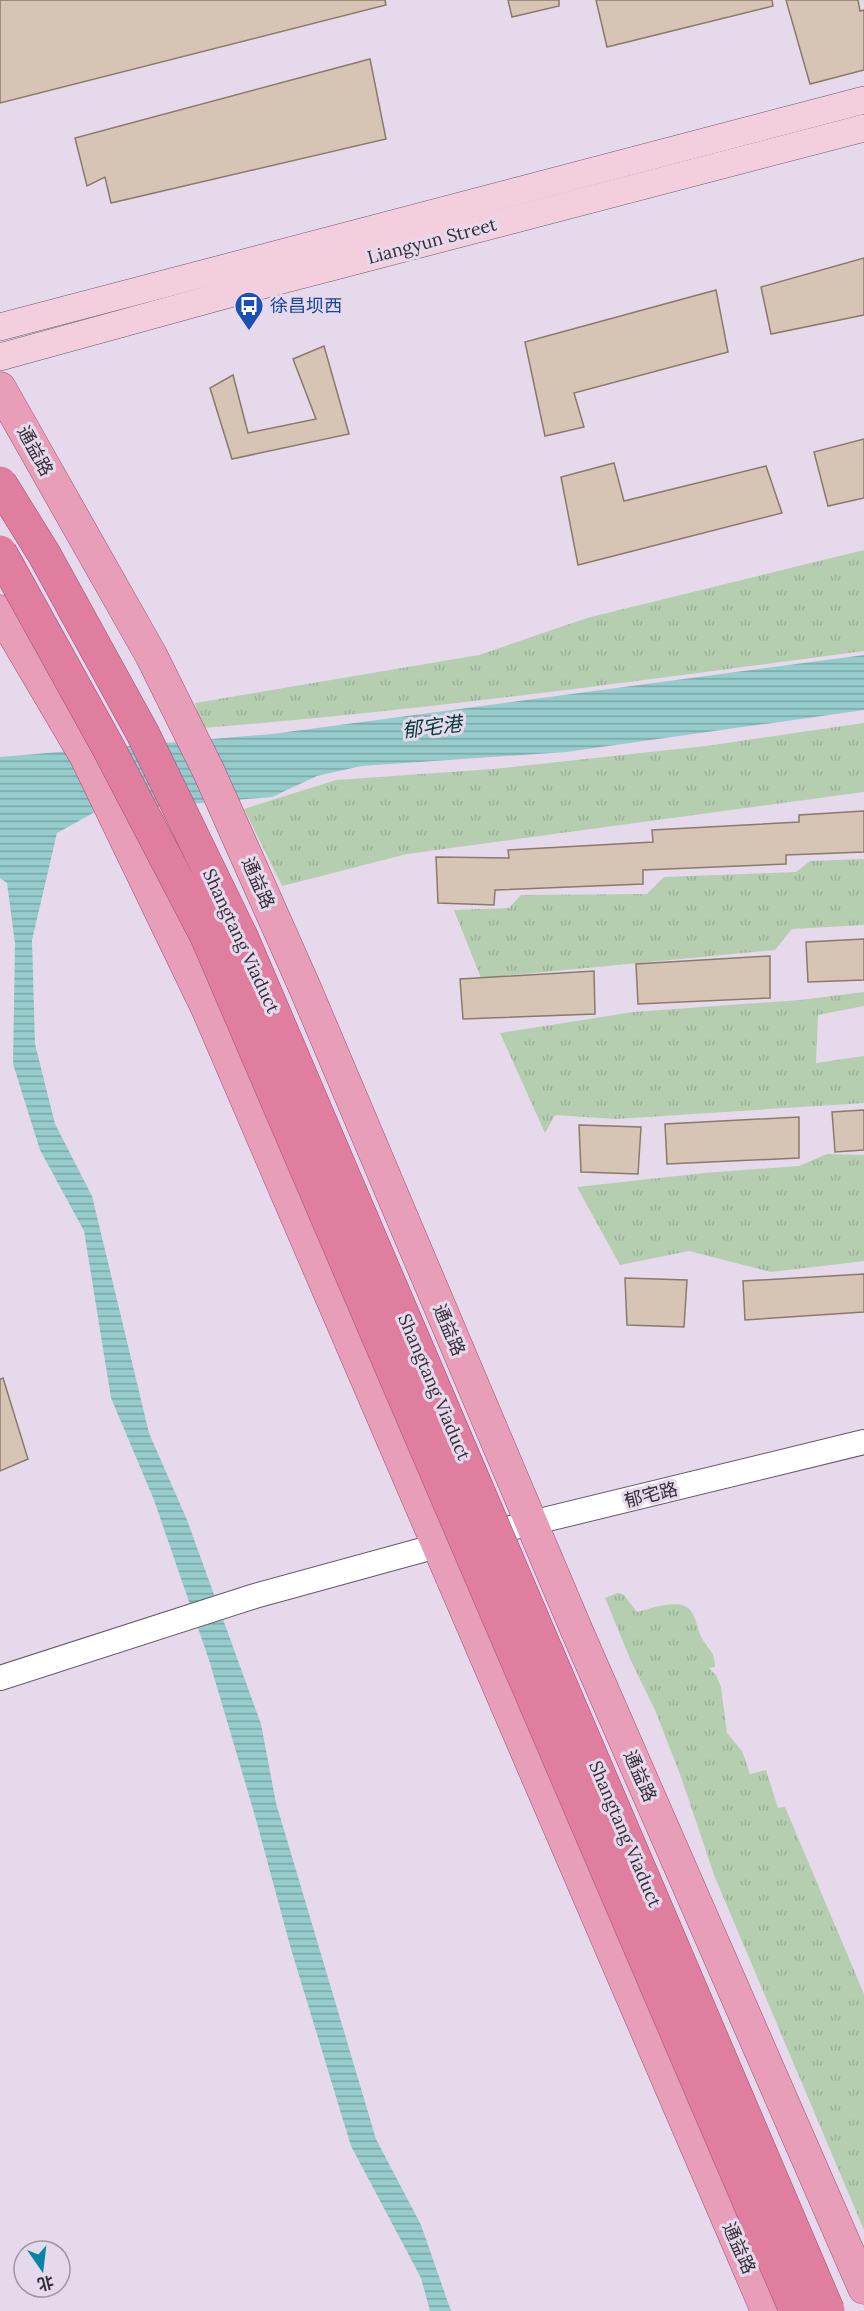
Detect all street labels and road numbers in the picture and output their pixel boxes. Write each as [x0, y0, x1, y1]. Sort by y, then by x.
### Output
street label: Liangyun Street [365, 212, 499, 269]
street label: 通益路 [12, 422, 59, 480]
street label: 通益路 [237, 853, 280, 912]
street label: Shangtang Viaduct [198, 865, 285, 1017]
street label: 通益路 [428, 1300, 471, 1359]
street label: Shangtang Viaduct [393, 1310, 476, 1463]
street label: 郁宅路 [622, 1477, 680, 1512]
street label: 通益路 [619, 1746, 662, 1805]
street label: Shangtang Viaduct [584, 1757, 667, 1910]
street label: 通益路 [718, 2218, 761, 2277]

